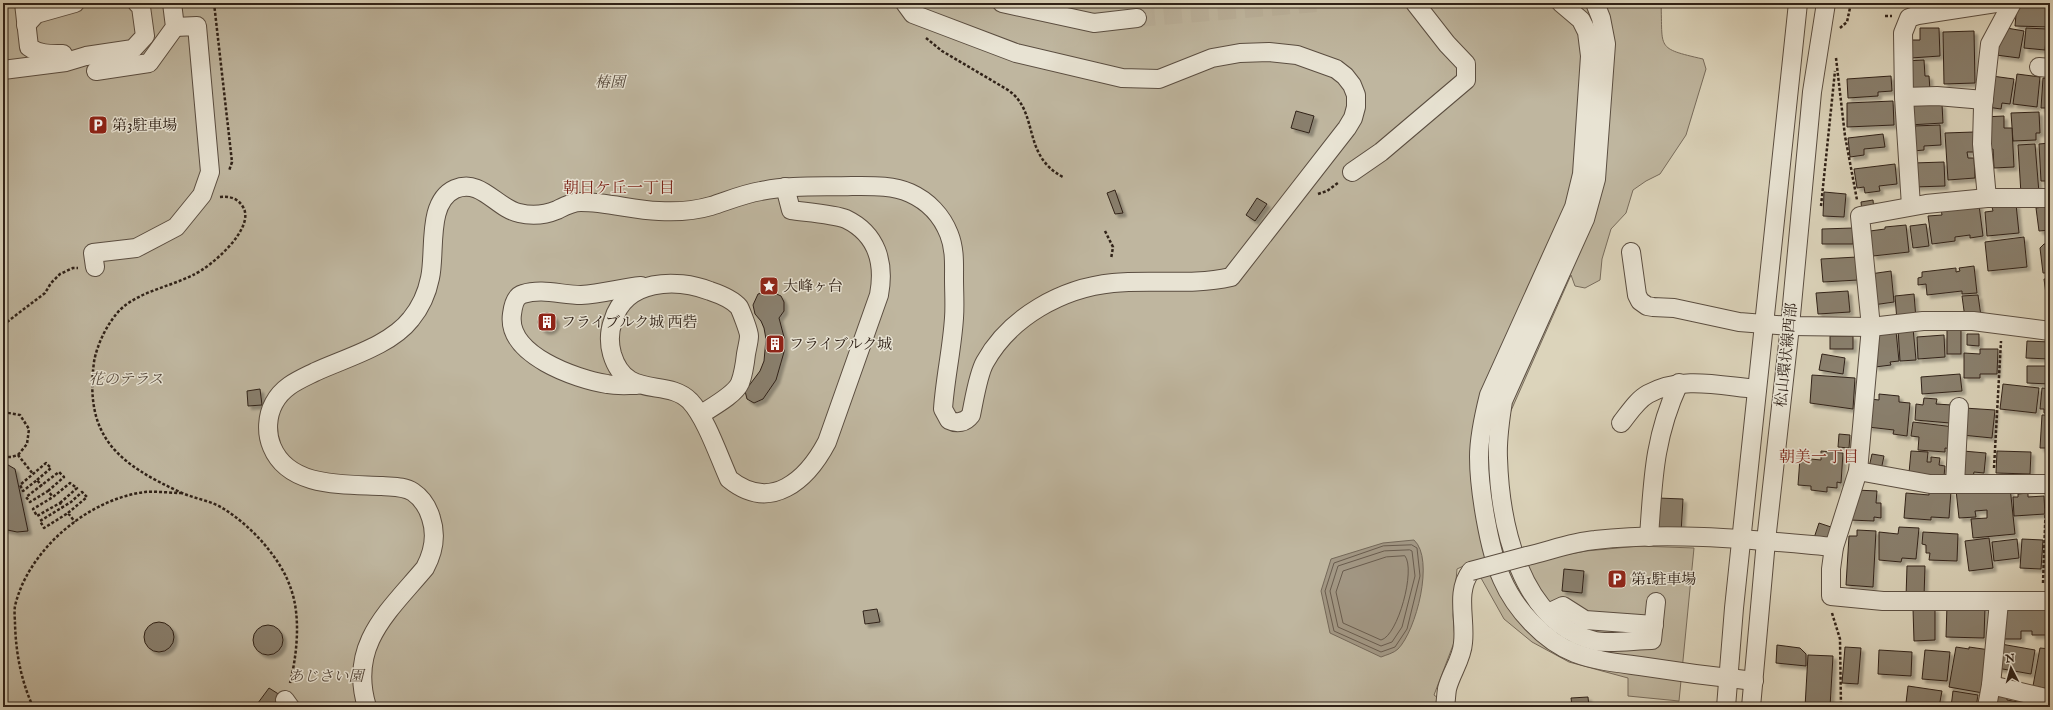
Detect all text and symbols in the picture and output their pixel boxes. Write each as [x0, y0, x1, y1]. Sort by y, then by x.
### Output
park label: 椿園 [595, 73, 628, 92]
parking icon: 第3駐車場 [87, 114, 109, 136]
place label: 第3駐車場 [112, 116, 178, 135]
district label: 朝日ケ丘一丁目 [563, 179, 675, 199]
place icon: 大峰ヶ台 [758, 275, 780, 297]
place label: 大峰ヶ台 [783, 277, 843, 296]
street label: 松山環状線西部 [1772, 302, 1801, 408]
building icon: フライブルク城 西砦 [536, 311, 558, 333]
place label: フライブルク城 西砦 [561, 313, 697, 332]
building icon: フライブルク城 [764, 333, 786, 355]
place label: フライブルク城 [789, 335, 892, 354]
park label: 花のテラス [89, 370, 163, 389]
district label: 朝美一丁目 [1779, 448, 1859, 468]
parking icon: 第1駐車場 [1606, 568, 1628, 590]
place label: 第1駐車場 [1631, 570, 1697, 589]
north arrow [1991, 648, 2031, 688]
text: N [2004, 652, 2016, 667]
park label: あじさい園 [288, 667, 366, 686]

